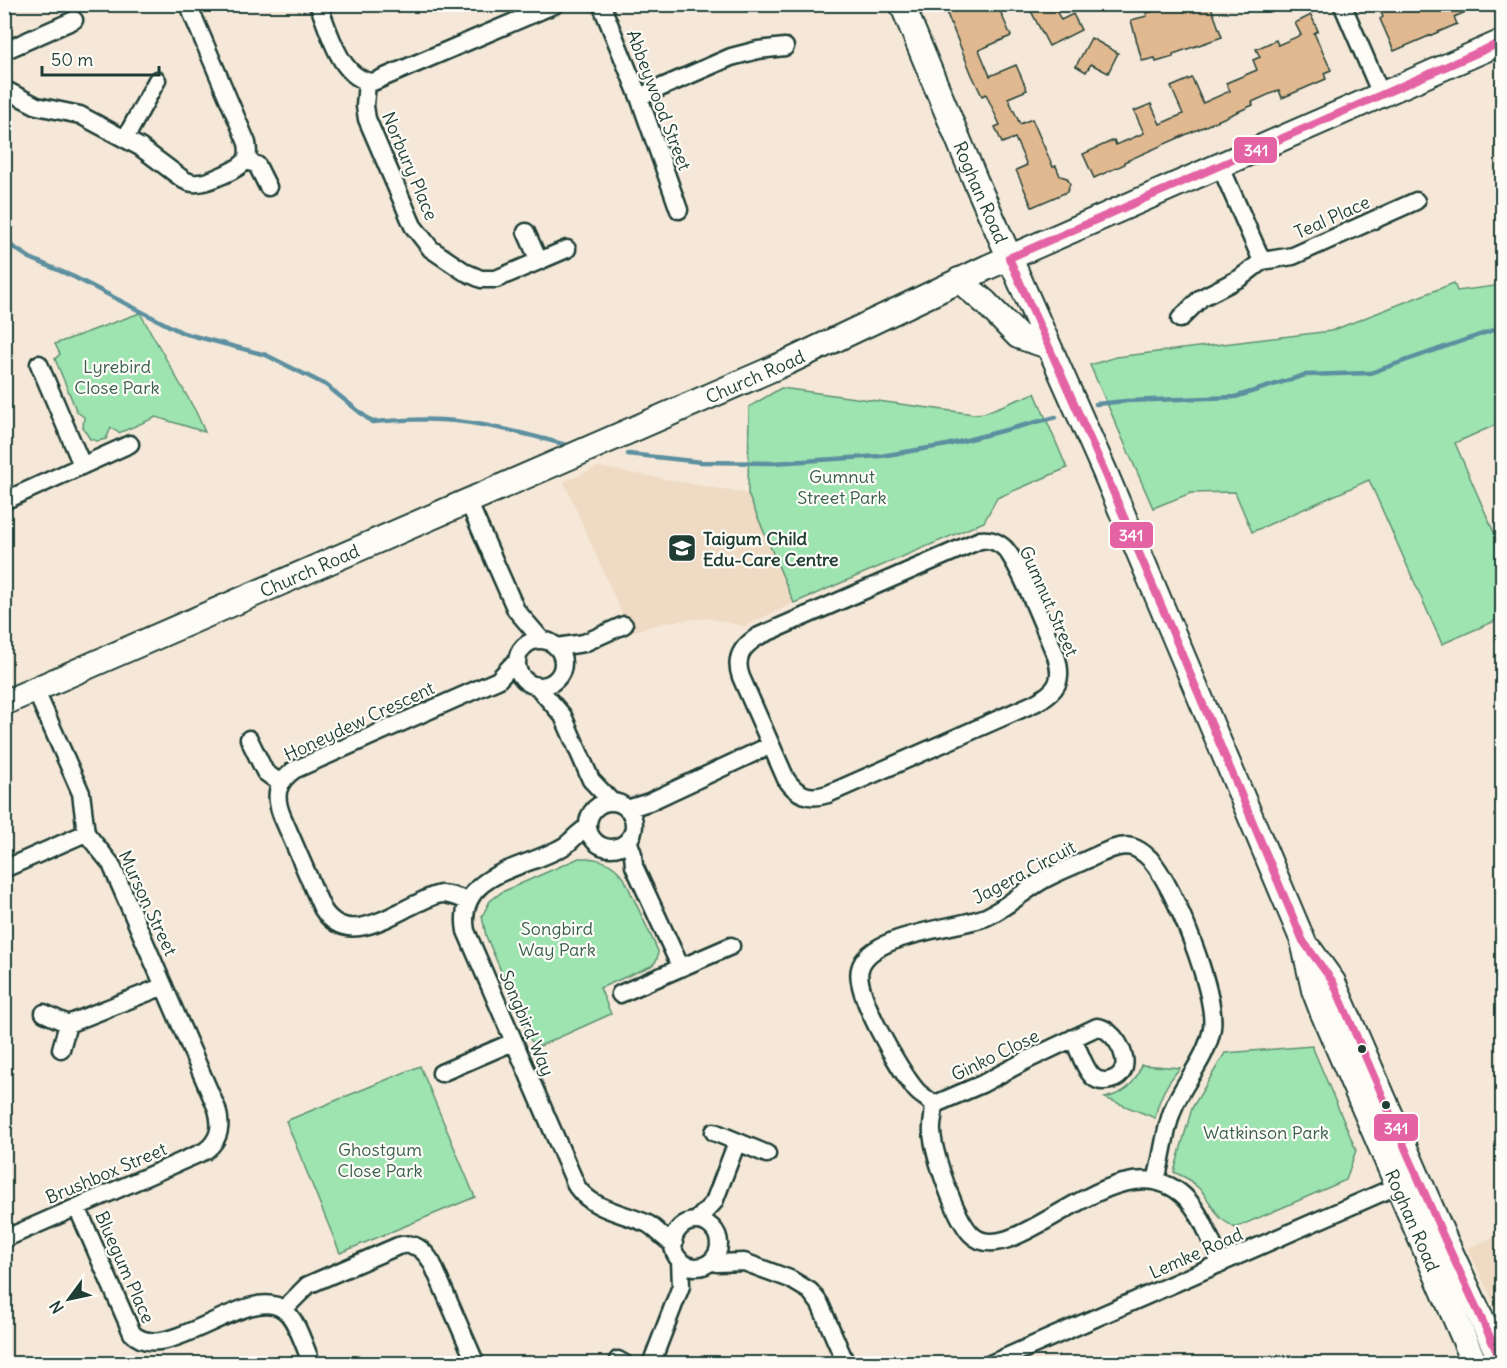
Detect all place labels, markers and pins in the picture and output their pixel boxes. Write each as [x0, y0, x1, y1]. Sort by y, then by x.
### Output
place label: Taigum Child Edu-Care Centre [703, 527, 839, 571]
school or university icon: Taigum Child Edu-Care Centre [666, 532, 698, 564]
unlabelled marker [1356, 1043, 1368, 1055]
unlabelled marker [1380, 1099, 1392, 1111]

